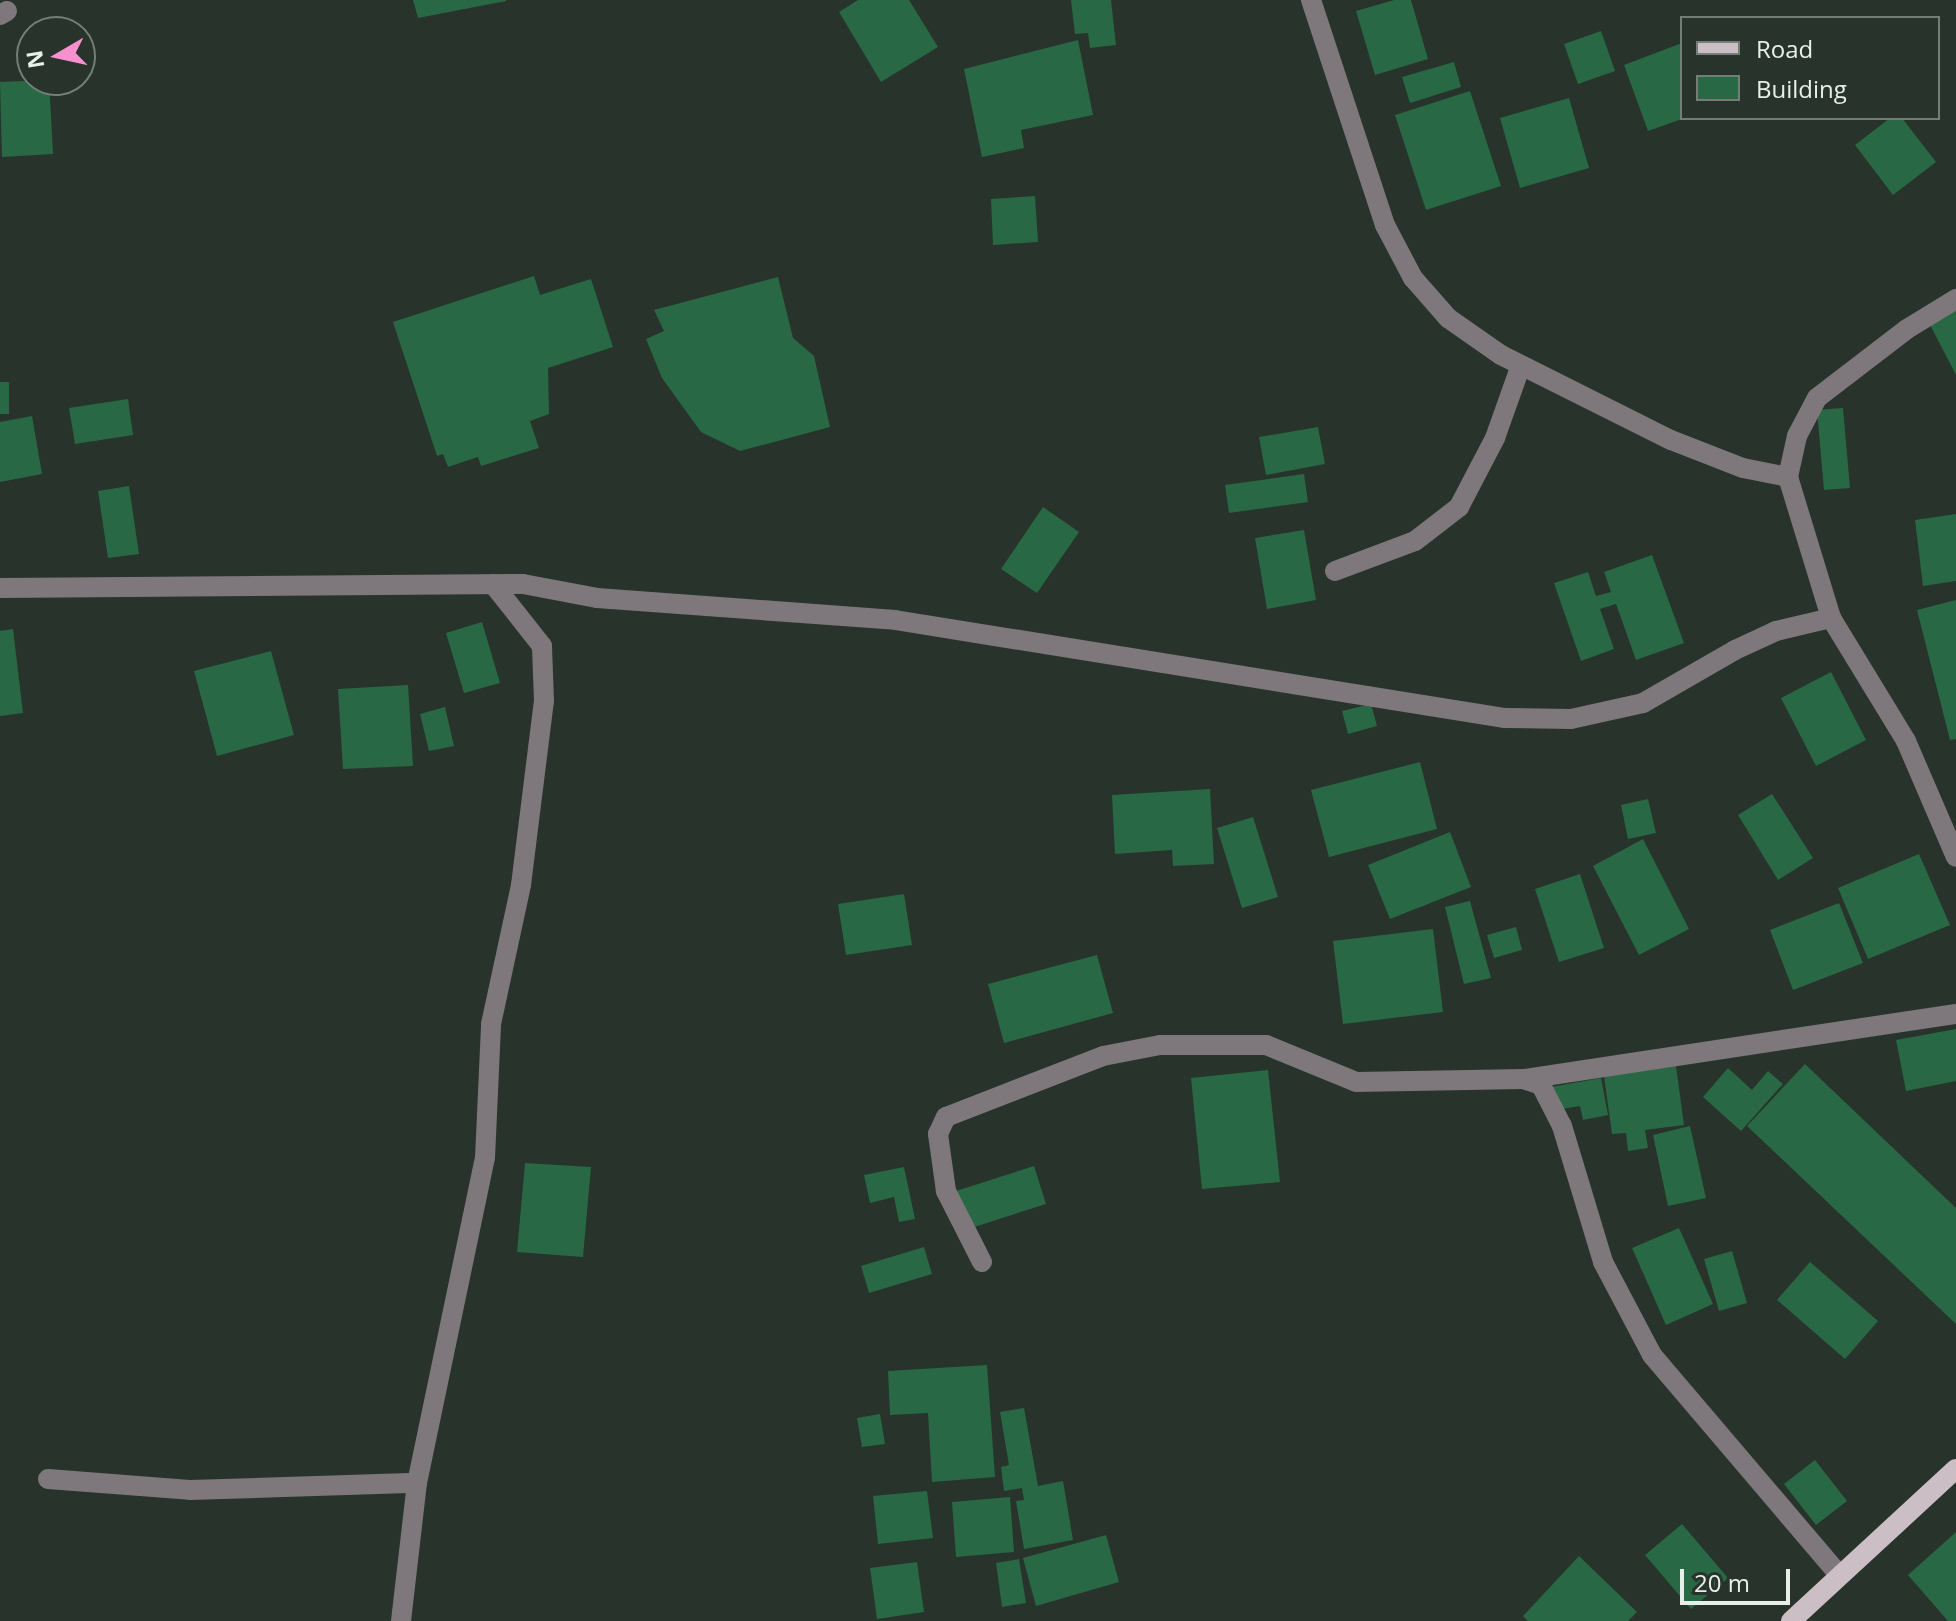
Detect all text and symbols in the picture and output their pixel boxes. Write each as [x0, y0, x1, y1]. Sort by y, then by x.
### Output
north arrow [16, 16, 96, 96]
legend [1680, 16, 1940, 120]
text: Road [1756, 32, 1813, 65]
text: N [18, 48, 50, 71]
text: Building [1756, 72, 1847, 105]
scale bar [1684, 1553, 1794, 1603]
text: 20 m [1694, 1566, 1750, 1599]

